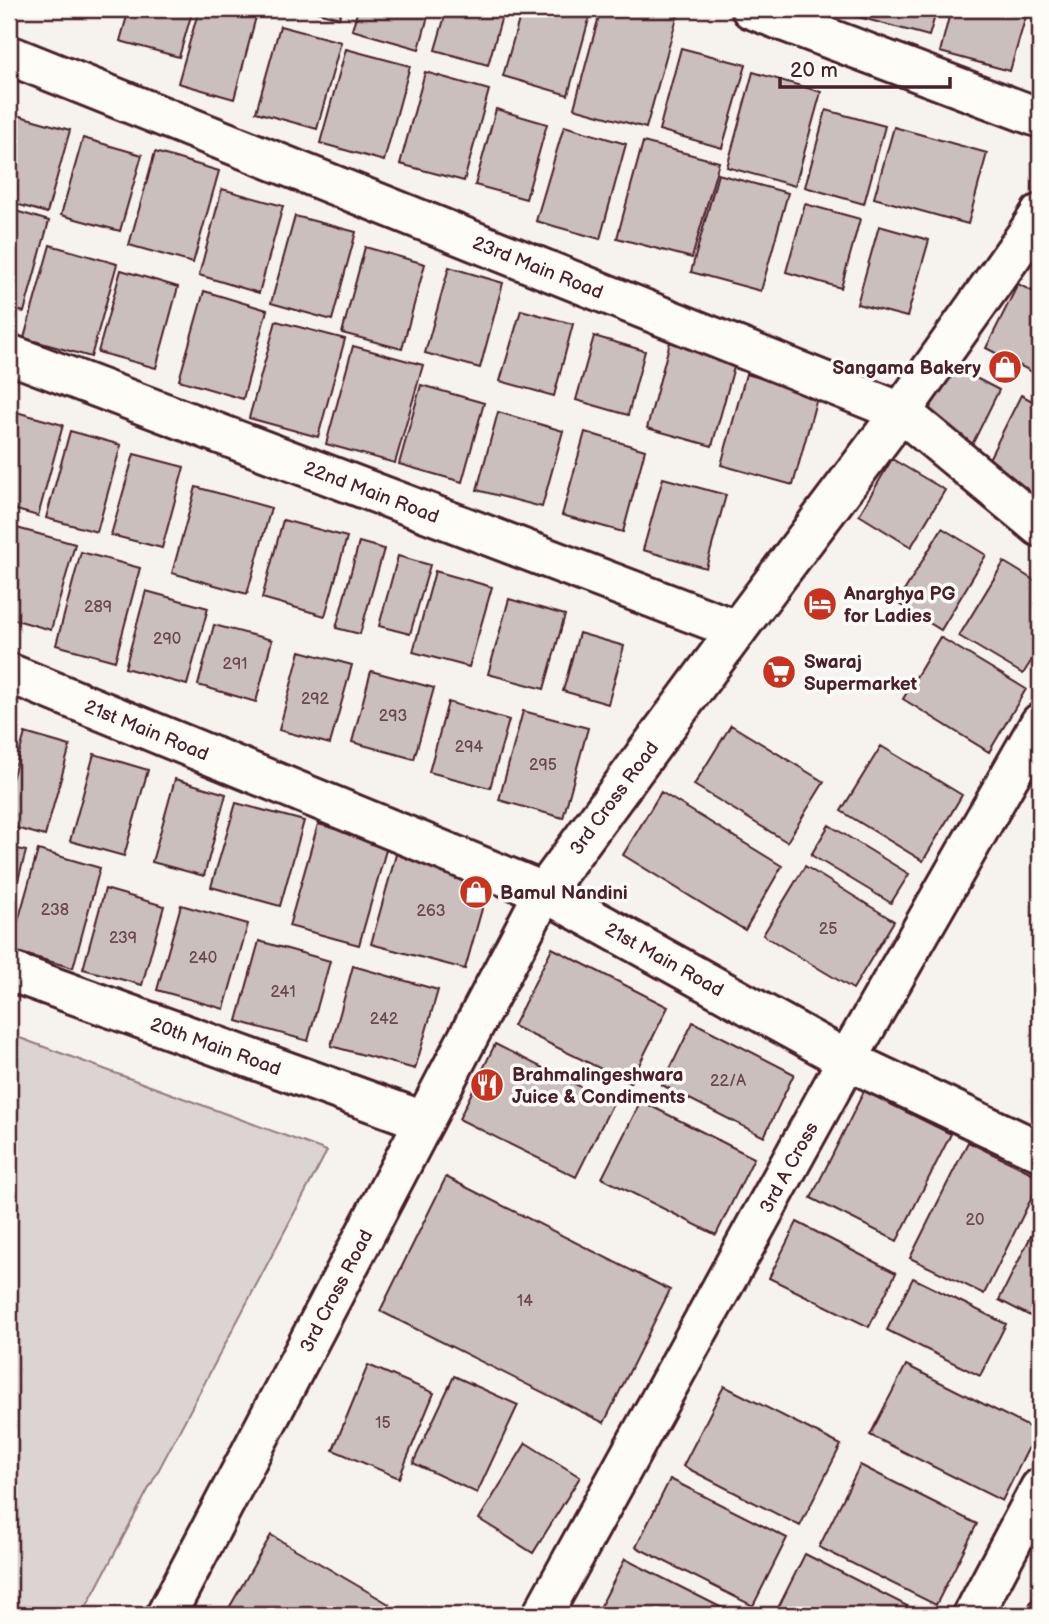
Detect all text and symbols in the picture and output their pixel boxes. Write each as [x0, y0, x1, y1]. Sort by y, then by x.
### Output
scale bar [780, 46, 949, 90]
text: 20 m [790, 58, 838, 83]
street label: 23rd Main Road [469, 232, 606, 305]
shop icon: Sangama Bakery [986, 348, 1024, 386]
place label: Sangama Bakery [833, 357, 981, 380]
street label: 22nd Main Road [301, 457, 442, 529]
place label: Anarghya PG for Ladies [843, 583, 955, 628]
hotel icon: Anarghya PG for Ladies [801, 585, 839, 623]
house number: 289 [84, 598, 112, 617]
house number: 290 [153, 630, 181, 649]
place label: Swaraj Supermarket [804, 651, 918, 696]
supermarket icon: Swaraj Supermarket [760, 653, 798, 691]
house number: 291 [223, 655, 247, 674]
house number: 292 [301, 690, 330, 709]
street label: 21st Main Road [81, 695, 212, 767]
house number: 293 [379, 707, 407, 726]
street label: 3rd Cross Road [565, 737, 664, 860]
house number: 294 [455, 738, 483, 757]
house number: 295 [529, 756, 557, 775]
shop icon: Bamul Nandini [457, 873, 495, 911]
place label: Bamul Nandini [500, 882, 628, 905]
house number: 238 [41, 901, 69, 920]
house number: 263 [416, 902, 446, 921]
street label: 21st Main Road [601, 918, 727, 1002]
house number: 25 [819, 920, 837, 939]
house number: 239 [109, 929, 137, 948]
house number: 240 [189, 949, 217, 968]
house number: 241 [270, 983, 296, 1002]
house number: 242 [370, 1010, 399, 1029]
street label: 20th Main Road [147, 1013, 284, 1081]
place label: Brahmalingeshwara Juice & Condiments [512, 1064, 685, 1109]
restaurant icon: Brahmalingeshwara Juice & Condiments [468, 1066, 506, 1104]
house number: 22/A [710, 1072, 746, 1091]
street label: 3rd A Cross [755, 1118, 824, 1217]
house number: 20 [966, 1211, 984, 1230]
street label: 3rd Cross Road [295, 1226, 378, 1356]
house number: 14 [517, 1292, 533, 1311]
house number: 15 [375, 1414, 391, 1433]

